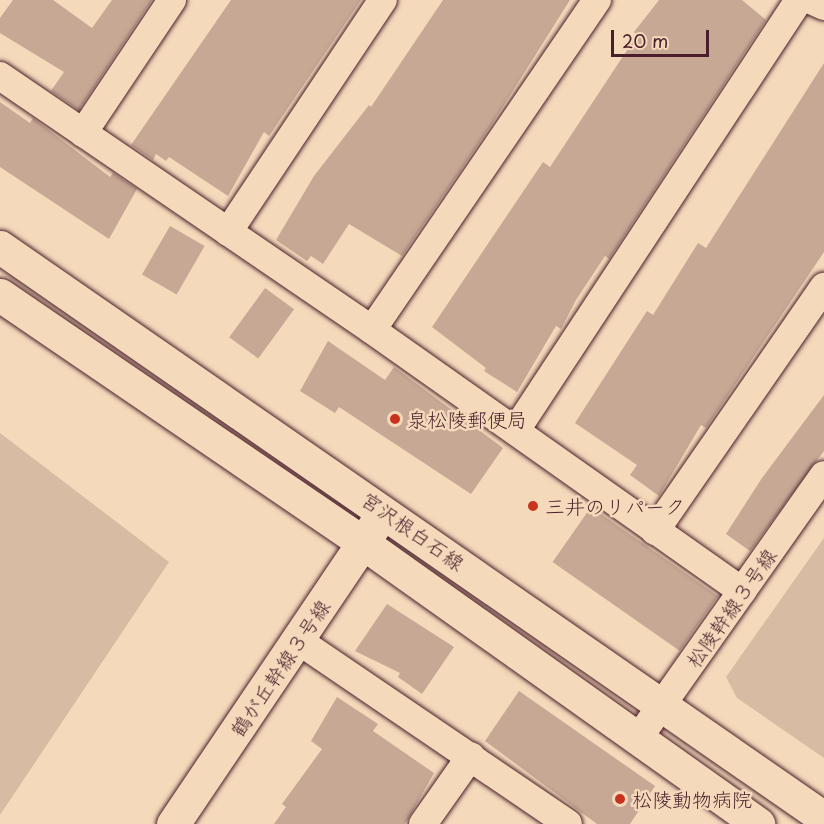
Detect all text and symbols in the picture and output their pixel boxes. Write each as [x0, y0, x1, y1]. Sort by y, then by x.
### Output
scale bar [614, 18, 712, 56]
text: 20 m [622, 27, 668, 54]
place label: 泉松陵郵便局 [407, 407, 527, 431]
marker: 泉松陵郵便局 [388, 412, 402, 426]
street label: 宮沢根白石線 [357, 487, 469, 575]
place label: 三井のリパーク [545, 494, 685, 518]
marker: 三井のリパーク [526, 499, 540, 513]
street label: 松陵幹線３号線 [681, 544, 781, 672]
street label: 鶴が丘幹線３号線 [225, 595, 335, 741]
place label: 松陵動物病院 [632, 787, 752, 811]
marker: 松陵動物病院 [613, 792, 627, 806]

